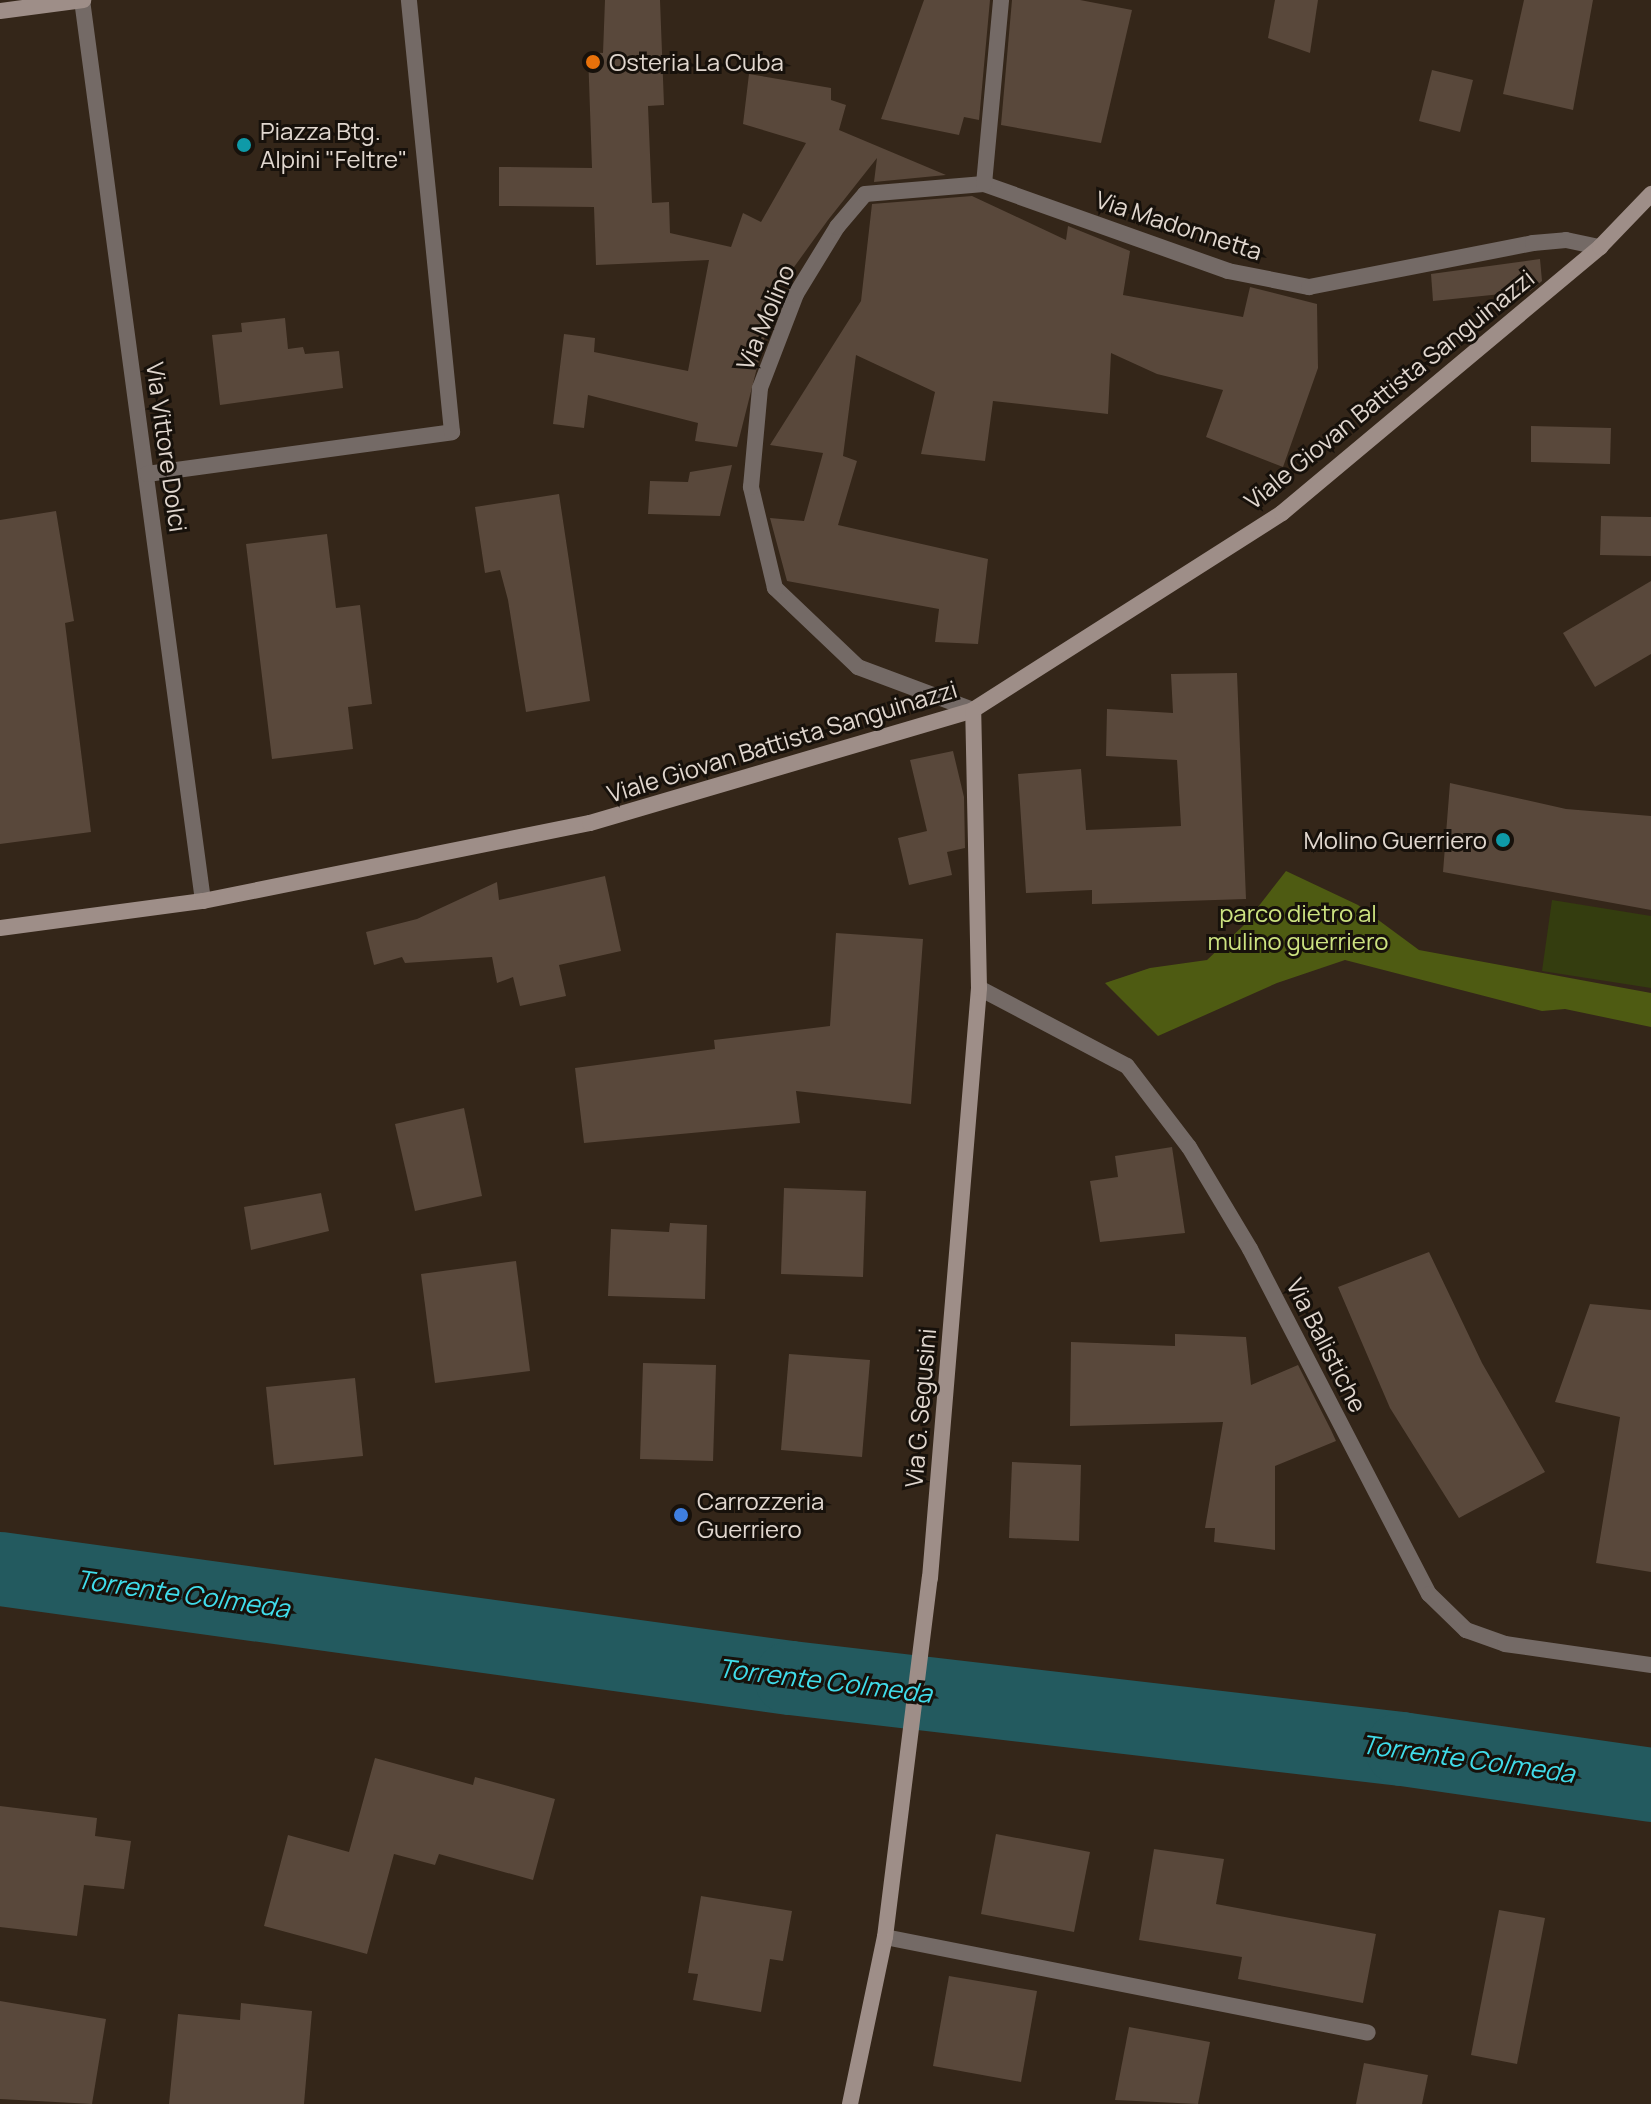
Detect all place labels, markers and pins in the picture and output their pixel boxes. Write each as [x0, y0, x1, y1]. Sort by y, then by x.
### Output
place label: Osteria La Cuba [609, 48, 784, 76]
marker: Osteria La Cuba [584, 53, 602, 71]
place label: Piazza Btg. Alpini "Feltre" [260, 117, 408, 173]
marker: Piazza Btg. Alpini "Feltre" [235, 136, 253, 154]
place label: Molino Guerriero [1304, 826, 1487, 854]
marker: Molino Guerriero [1494, 831, 1512, 849]
place label: Carrozzeria Guerriero [697, 1487, 824, 1543]
marker: Carrozzeria Guerriero [672, 1506, 690, 1524]

